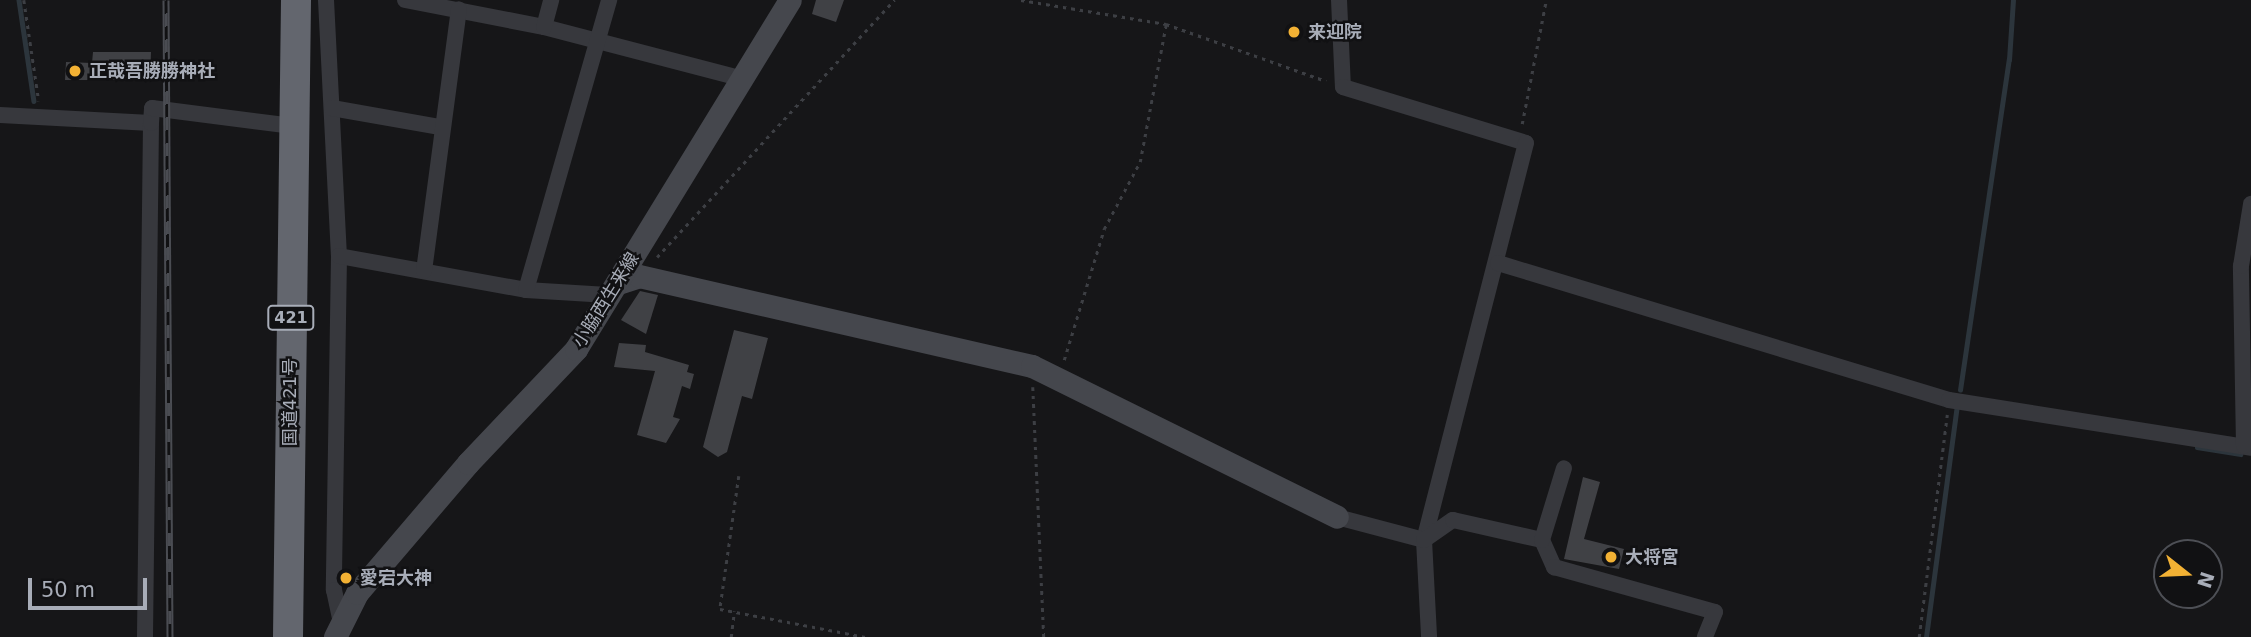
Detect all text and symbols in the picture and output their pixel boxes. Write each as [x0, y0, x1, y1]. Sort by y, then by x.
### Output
place label: 来迎院 [1308, 21, 1362, 43]
marker: 来迎院 [1286, 24, 1302, 40]
place label: 正哉吾勝勝神社 [89, 60, 215, 82]
marker: 正哉吾勝勝神社 [67, 63, 83, 79]
street label: 小脇西生来線 [568, 248, 644, 352]
road number: 421 [266, 306, 316, 330]
street label: 国道421号 [279, 358, 301, 446]
north arrow [2153, 539, 2223, 609]
place label: 大将宮 [1625, 546, 1679, 568]
marker: 大将宮 [1603, 549, 1619, 565]
scale bar [32, 564, 150, 608]
place label: 愛宕大神 [360, 567, 432, 589]
text: N [2193, 569, 2219, 591]
marker: 愛宕大神 [338, 570, 354, 586]
text: 50 m [41, 578, 95, 602]

